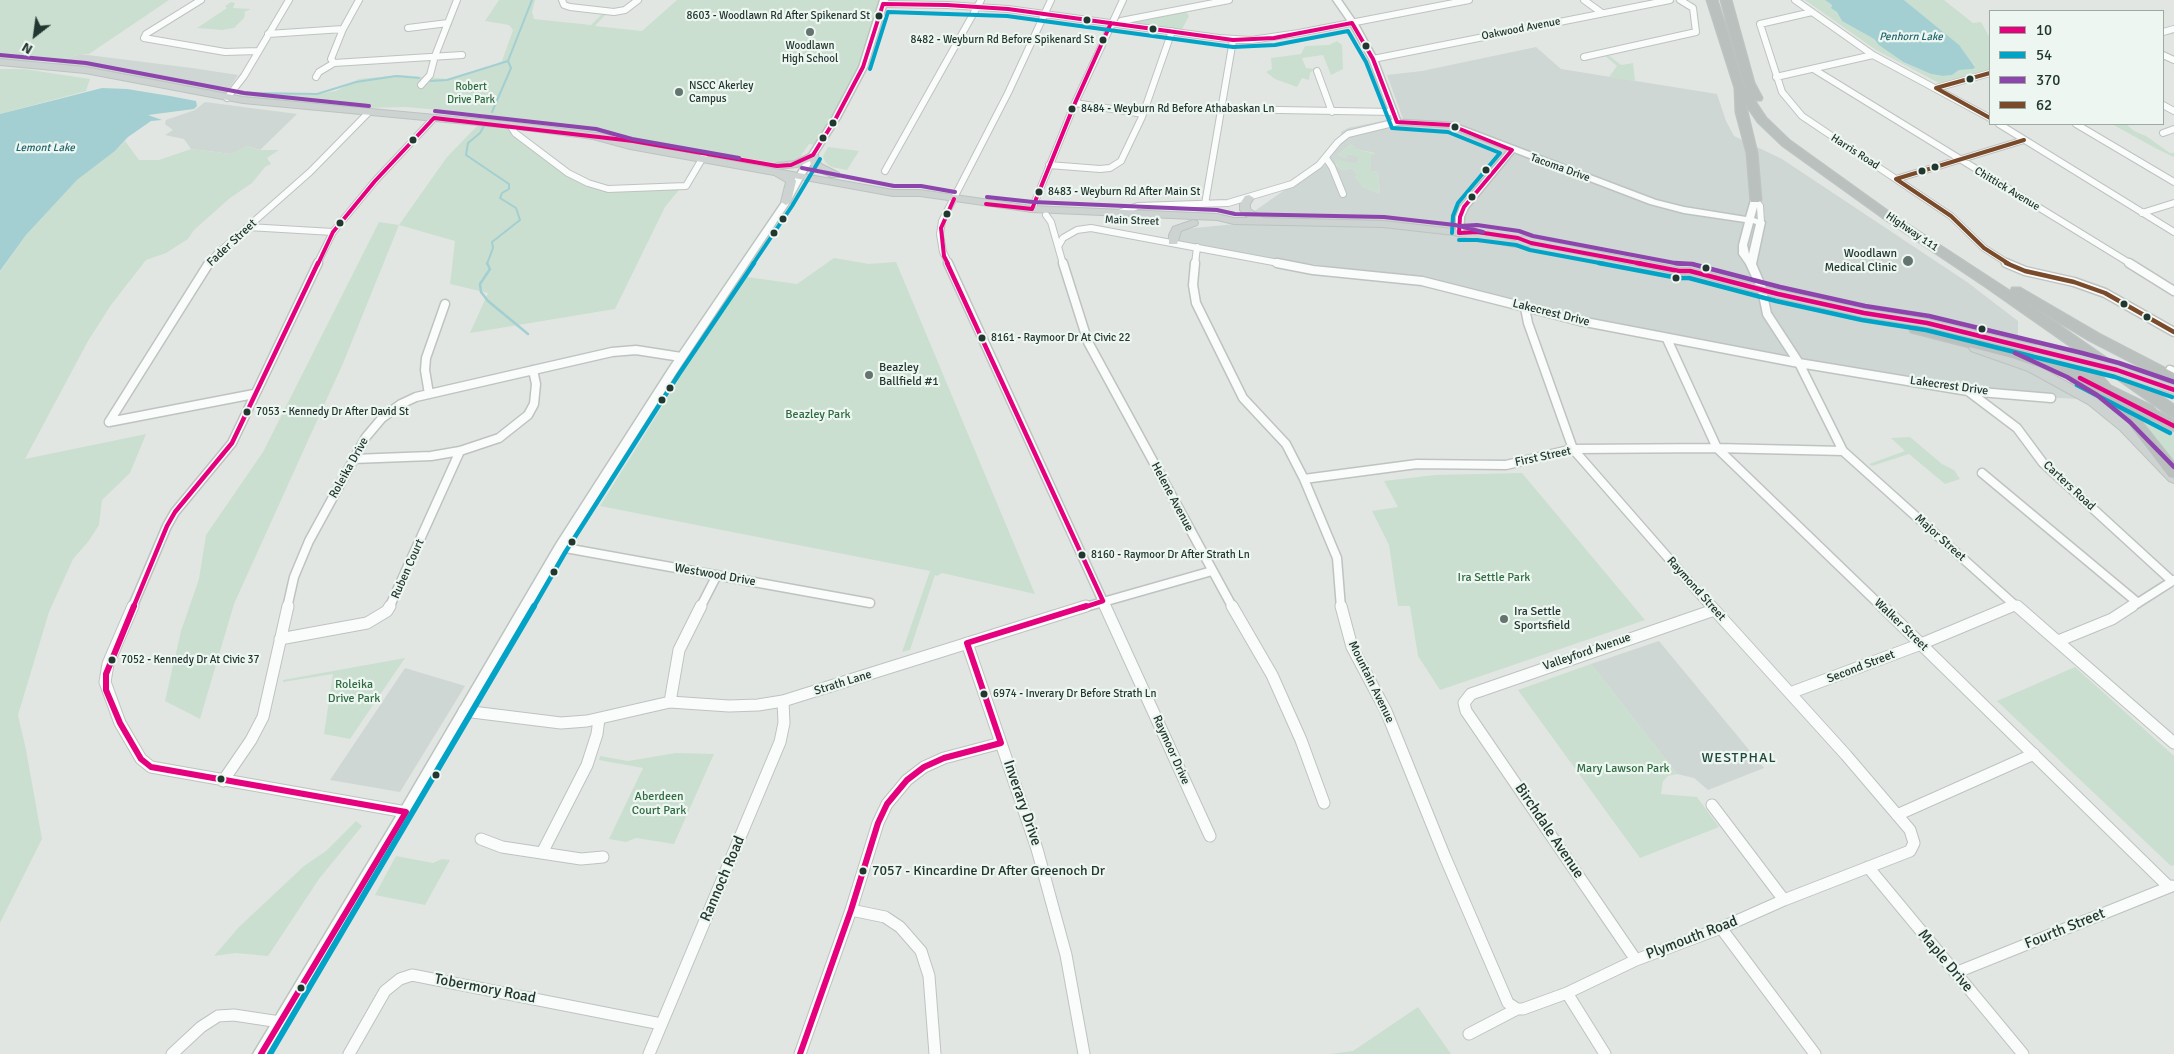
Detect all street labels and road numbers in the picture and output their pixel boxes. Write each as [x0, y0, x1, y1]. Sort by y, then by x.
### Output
street label: Oakwood Avenue [1480, 15, 1562, 43]
street label: Harris Road [1828, 131, 1882, 173]
street label: Tacoma Drive [1528, 151, 1592, 185]
street label: Chittick Avenue [1972, 164, 2042, 214]
street label: Highway 111 [1883, 210, 1941, 254]
street label: Main Street [1105, 213, 1159, 229]
street label: Fader Street [204, 216, 260, 270]
street label: Lakecrest Drive [1511, 296, 1591, 330]
street label: Lakecrest Drive [1909, 373, 1989, 399]
street label: Roleika Drive [326, 435, 372, 501]
street label: First Street [1513, 444, 1573, 470]
street label: Carters Road [2040, 458, 2098, 514]
street label: Helene Avenue [1148, 460, 1196, 534]
street label: Major Street [1912, 511, 1968, 565]
street label: Ruben Court [388, 537, 428, 601]
street label: Raymond Street [1663, 554, 1729, 624]
street label: Westwood Drive [673, 561, 757, 589]
street label: Walker Street [1871, 596, 1931, 654]
street label: Valleyford Avenue [1541, 630, 1633, 674]
street label: Mountain Avenue [1345, 639, 1397, 725]
street label: Second Street [1825, 648, 1897, 686]
street label: Strath Lane [813, 667, 873, 699]
street label: Raymoor Drive [1149, 713, 1193, 787]
street label: Inverary Drive [999, 758, 1045, 848]
street label: Birchdale Avenue [1510, 780, 1588, 882]
street label: Rannoch Road [697, 833, 749, 925]
street label: Fourth Street [2022, 905, 2108, 953]
street label: Plymouth Road [1644, 912, 1740, 964]
street label: Maple Drive [1914, 926, 1976, 996]
street label: Tobermory Road [433, 970, 537, 1008]

